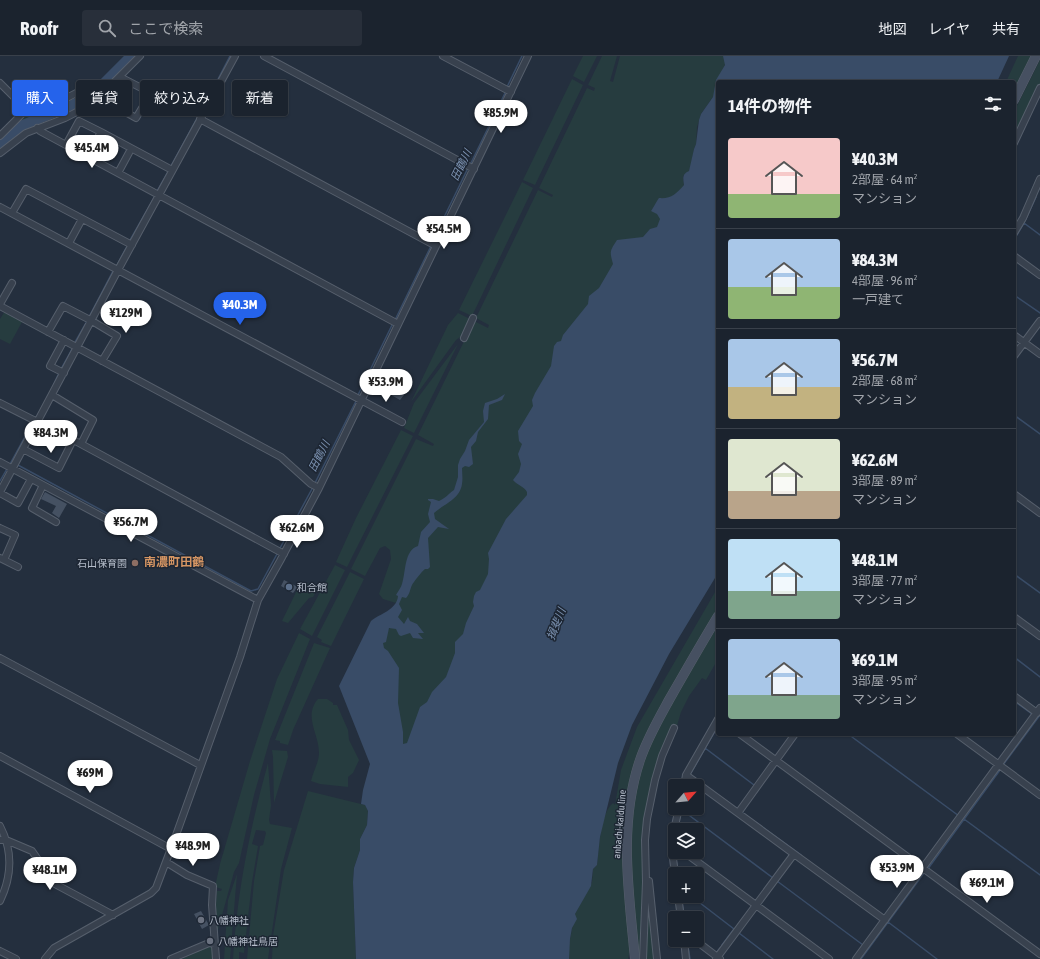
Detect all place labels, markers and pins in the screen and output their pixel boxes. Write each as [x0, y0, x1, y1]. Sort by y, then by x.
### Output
pin: ¥85.9M [468, 100, 534, 134]
pin: ¥45.4M [59, 135, 125, 169]
pin: ¥54.5M [411, 216, 477, 250]
pin: ¥40.3M [207, 292, 273, 326]
pin: ¥129M [98, 300, 154, 334]
pin: ¥53.9M [353, 369, 419, 403]
pin: ¥84.3M [18, 420, 84, 454]
pin: ¥56.7M [98, 509, 164, 543]
pin: ¥62.6M [264, 515, 330, 549]
place label: 石山保育園 [77, 558, 127, 569]
marker: 石山保育園 [130, 558, 140, 568]
marker: 和合館 [284, 582, 294, 592]
place label: 和合館 [297, 582, 327, 593]
pin: ¥69M [66, 760, 114, 794]
pin: ¥48.9M [160, 833, 226, 867]
pin: ¥53.9M [864, 855, 930, 889]
pin: ¥48.1M [17, 857, 83, 891]
pin: ¥69.1M [954, 870, 1020, 904]
marker: 八幡神社 [196, 915, 206, 925]
place label: 八幡神社 [209, 915, 249, 926]
marker: 八幡神社鳥居 [205, 936, 215, 946]
place label: 八幡神社鳥居 [218, 936, 278, 947]

